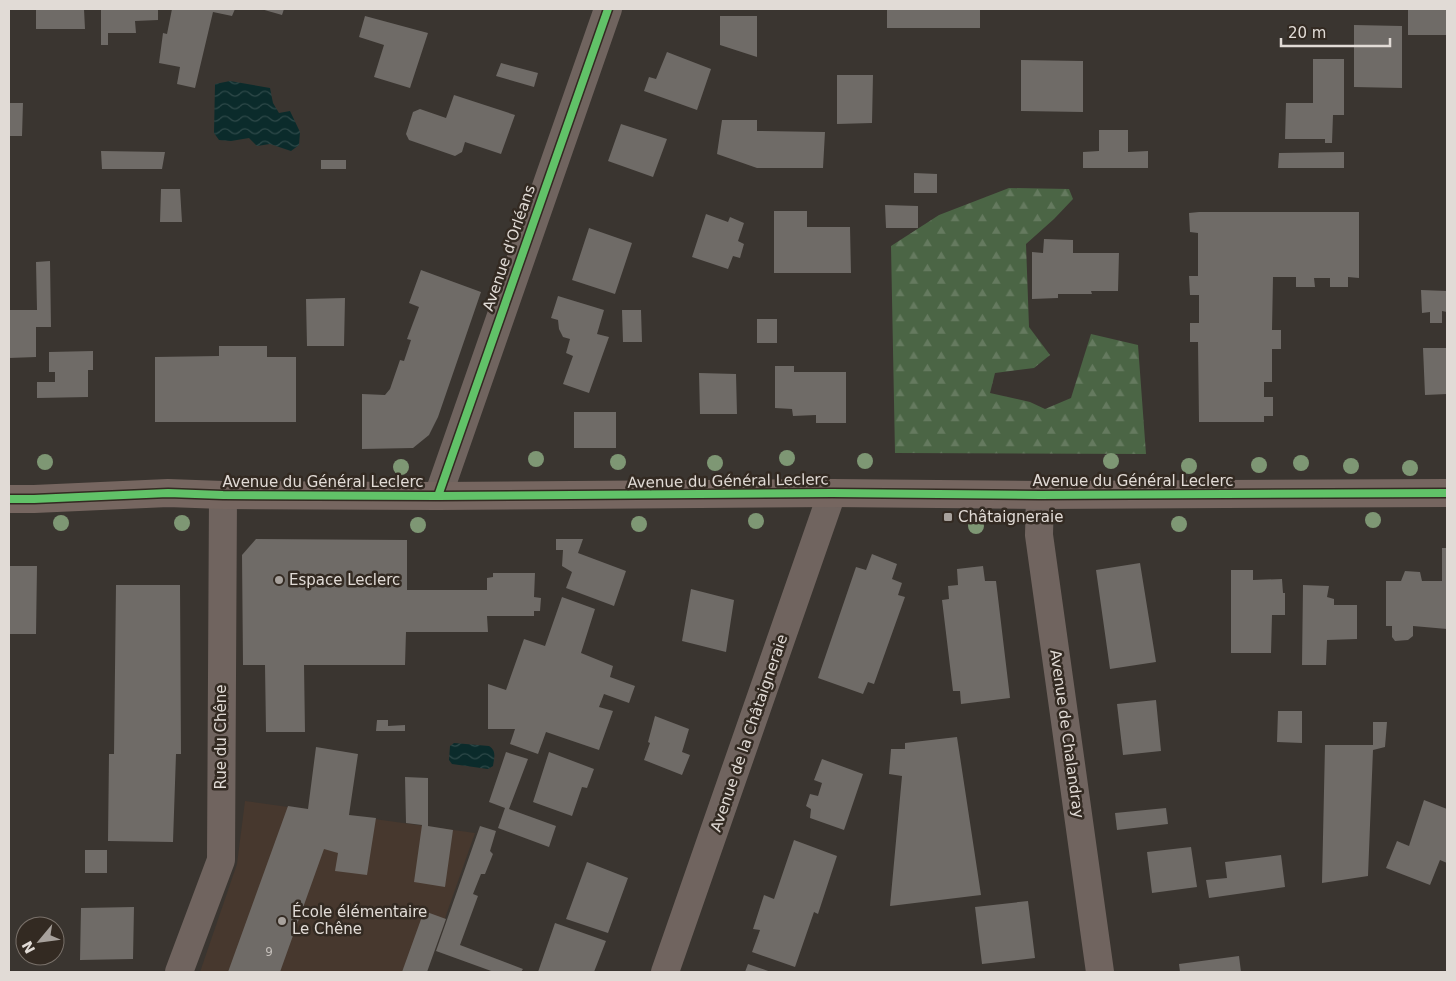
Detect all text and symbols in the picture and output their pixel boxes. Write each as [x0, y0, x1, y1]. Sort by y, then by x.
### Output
scale bar [1281, 15, 1390, 47]
text: 20 m [1288, 24, 1326, 42]
street label: Avenue d'Orléans [479, 182, 539, 313]
street label: Avenue du Général Leclerc [627, 470, 829, 492]
street label: Avenue du Général Leclerc [1032, 472, 1234, 490]
street label: Avenue du Général Leclerc [222, 473, 424, 491]
place label: Châtaigneraie [958, 508, 1063, 526]
marker: Châtaigneraie [942, 511, 954, 523]
place label: Espace Leclerc [289, 571, 400, 589]
marker: Espace Leclerc [273, 574, 285, 586]
street label: Avenue de la Châtaigneraie [707, 632, 791, 834]
street label: Avenue de Chalandray [1046, 649, 1088, 819]
street label: Rue du Chêne [212, 685, 230, 790]
place label: École élémentaire Le Chêne [292, 902, 427, 938]
marker: École élémentaire Le Chêne [276, 915, 288, 927]
north arrow [15, 916, 65, 966]
text: N [19, 938, 38, 956]
house number: 9 [265, 945, 273, 959]

